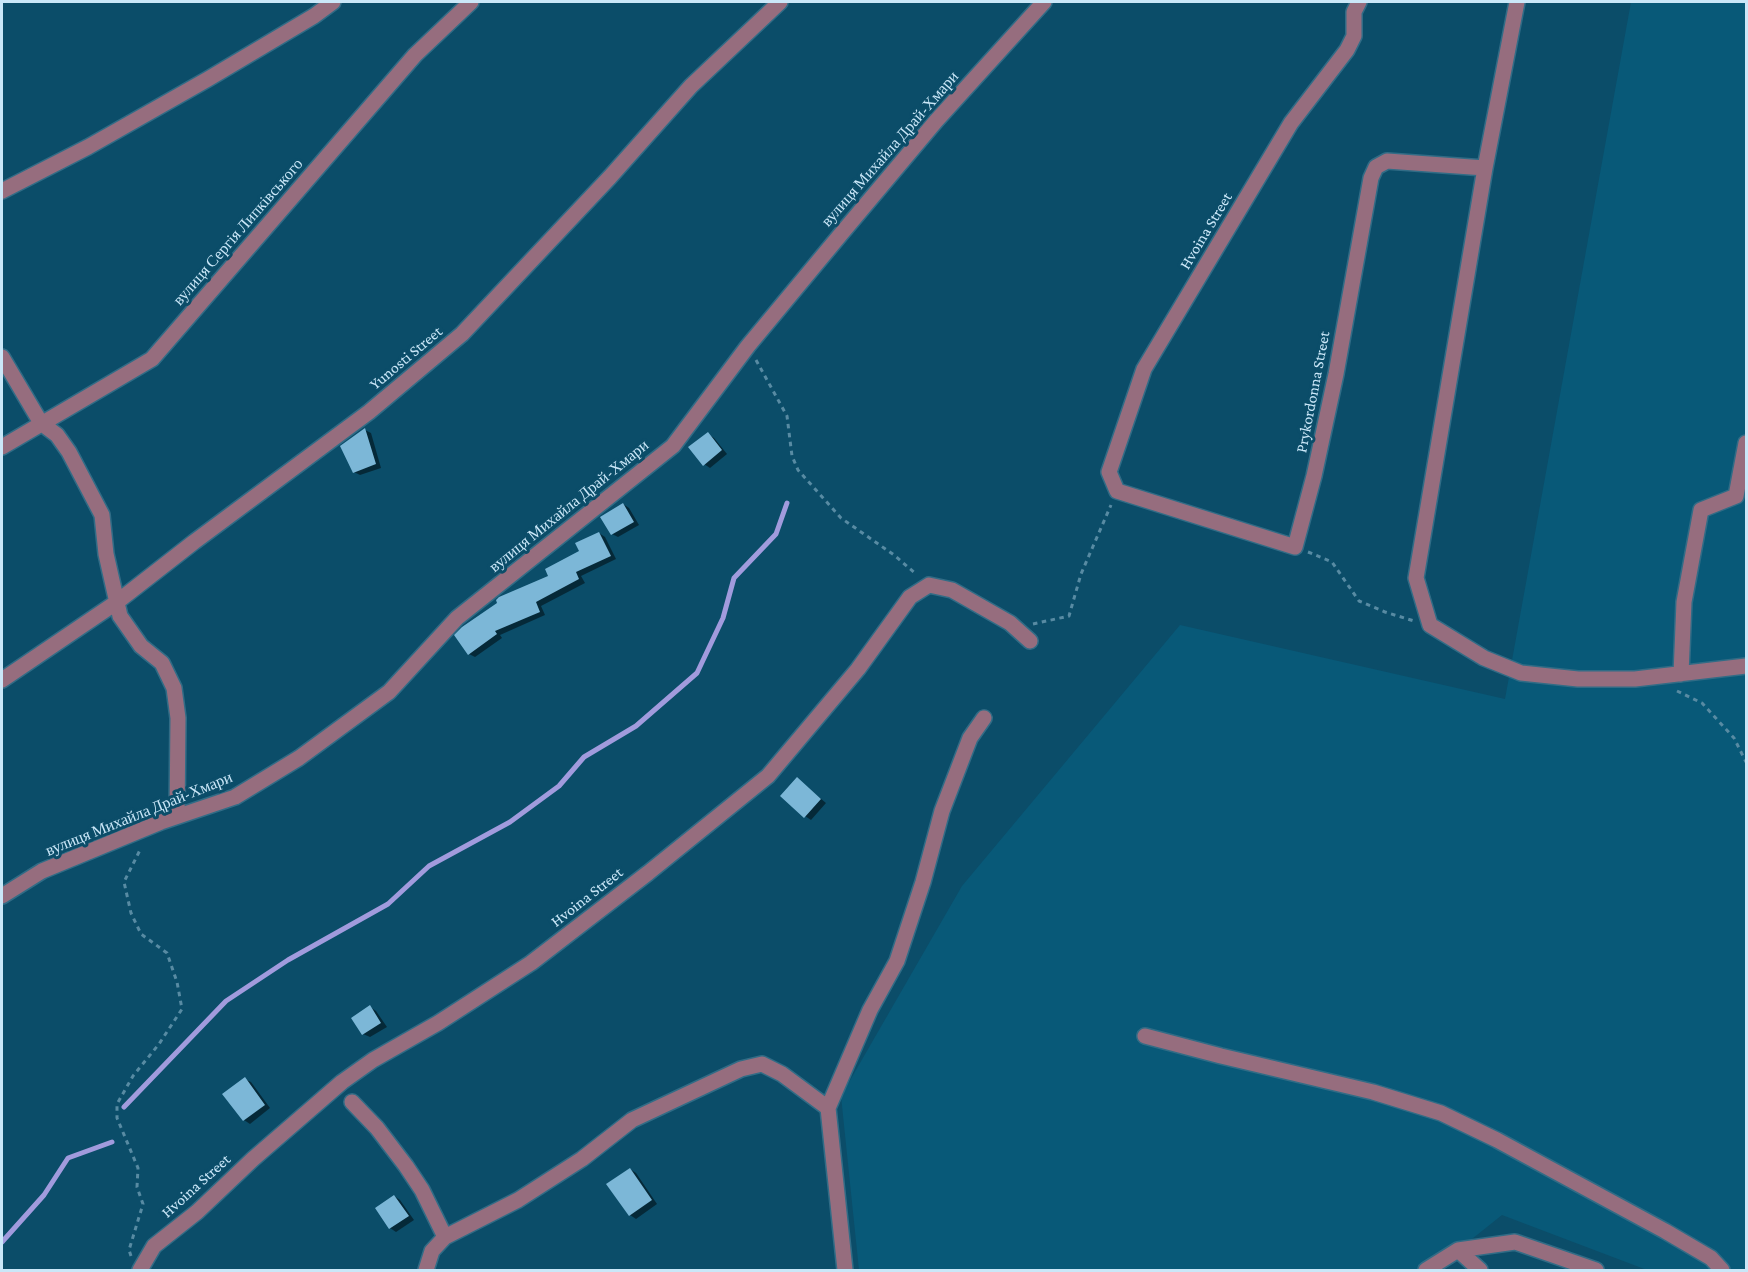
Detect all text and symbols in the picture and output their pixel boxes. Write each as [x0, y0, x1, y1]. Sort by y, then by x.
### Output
street label: вулиця Михайла Драй-Хмари [817, 67, 963, 231]
street label: вулиця Сергія Липківського [169, 155, 307, 309]
street label: Hvoina Street [1176, 189, 1236, 273]
street label: Yunosti Street [366, 322, 446, 394]
street label: Prykordonna Street [1292, 330, 1334, 454]
street label: вулиця Михайла Драй-Хмари [485, 436, 653, 576]
street label: вулиця Михайла Драй-Хмари [43, 768, 235, 860]
street label: Hvoina Street [547, 863, 627, 931]
street label: Hvoina Street [157, 1150, 235, 1222]

